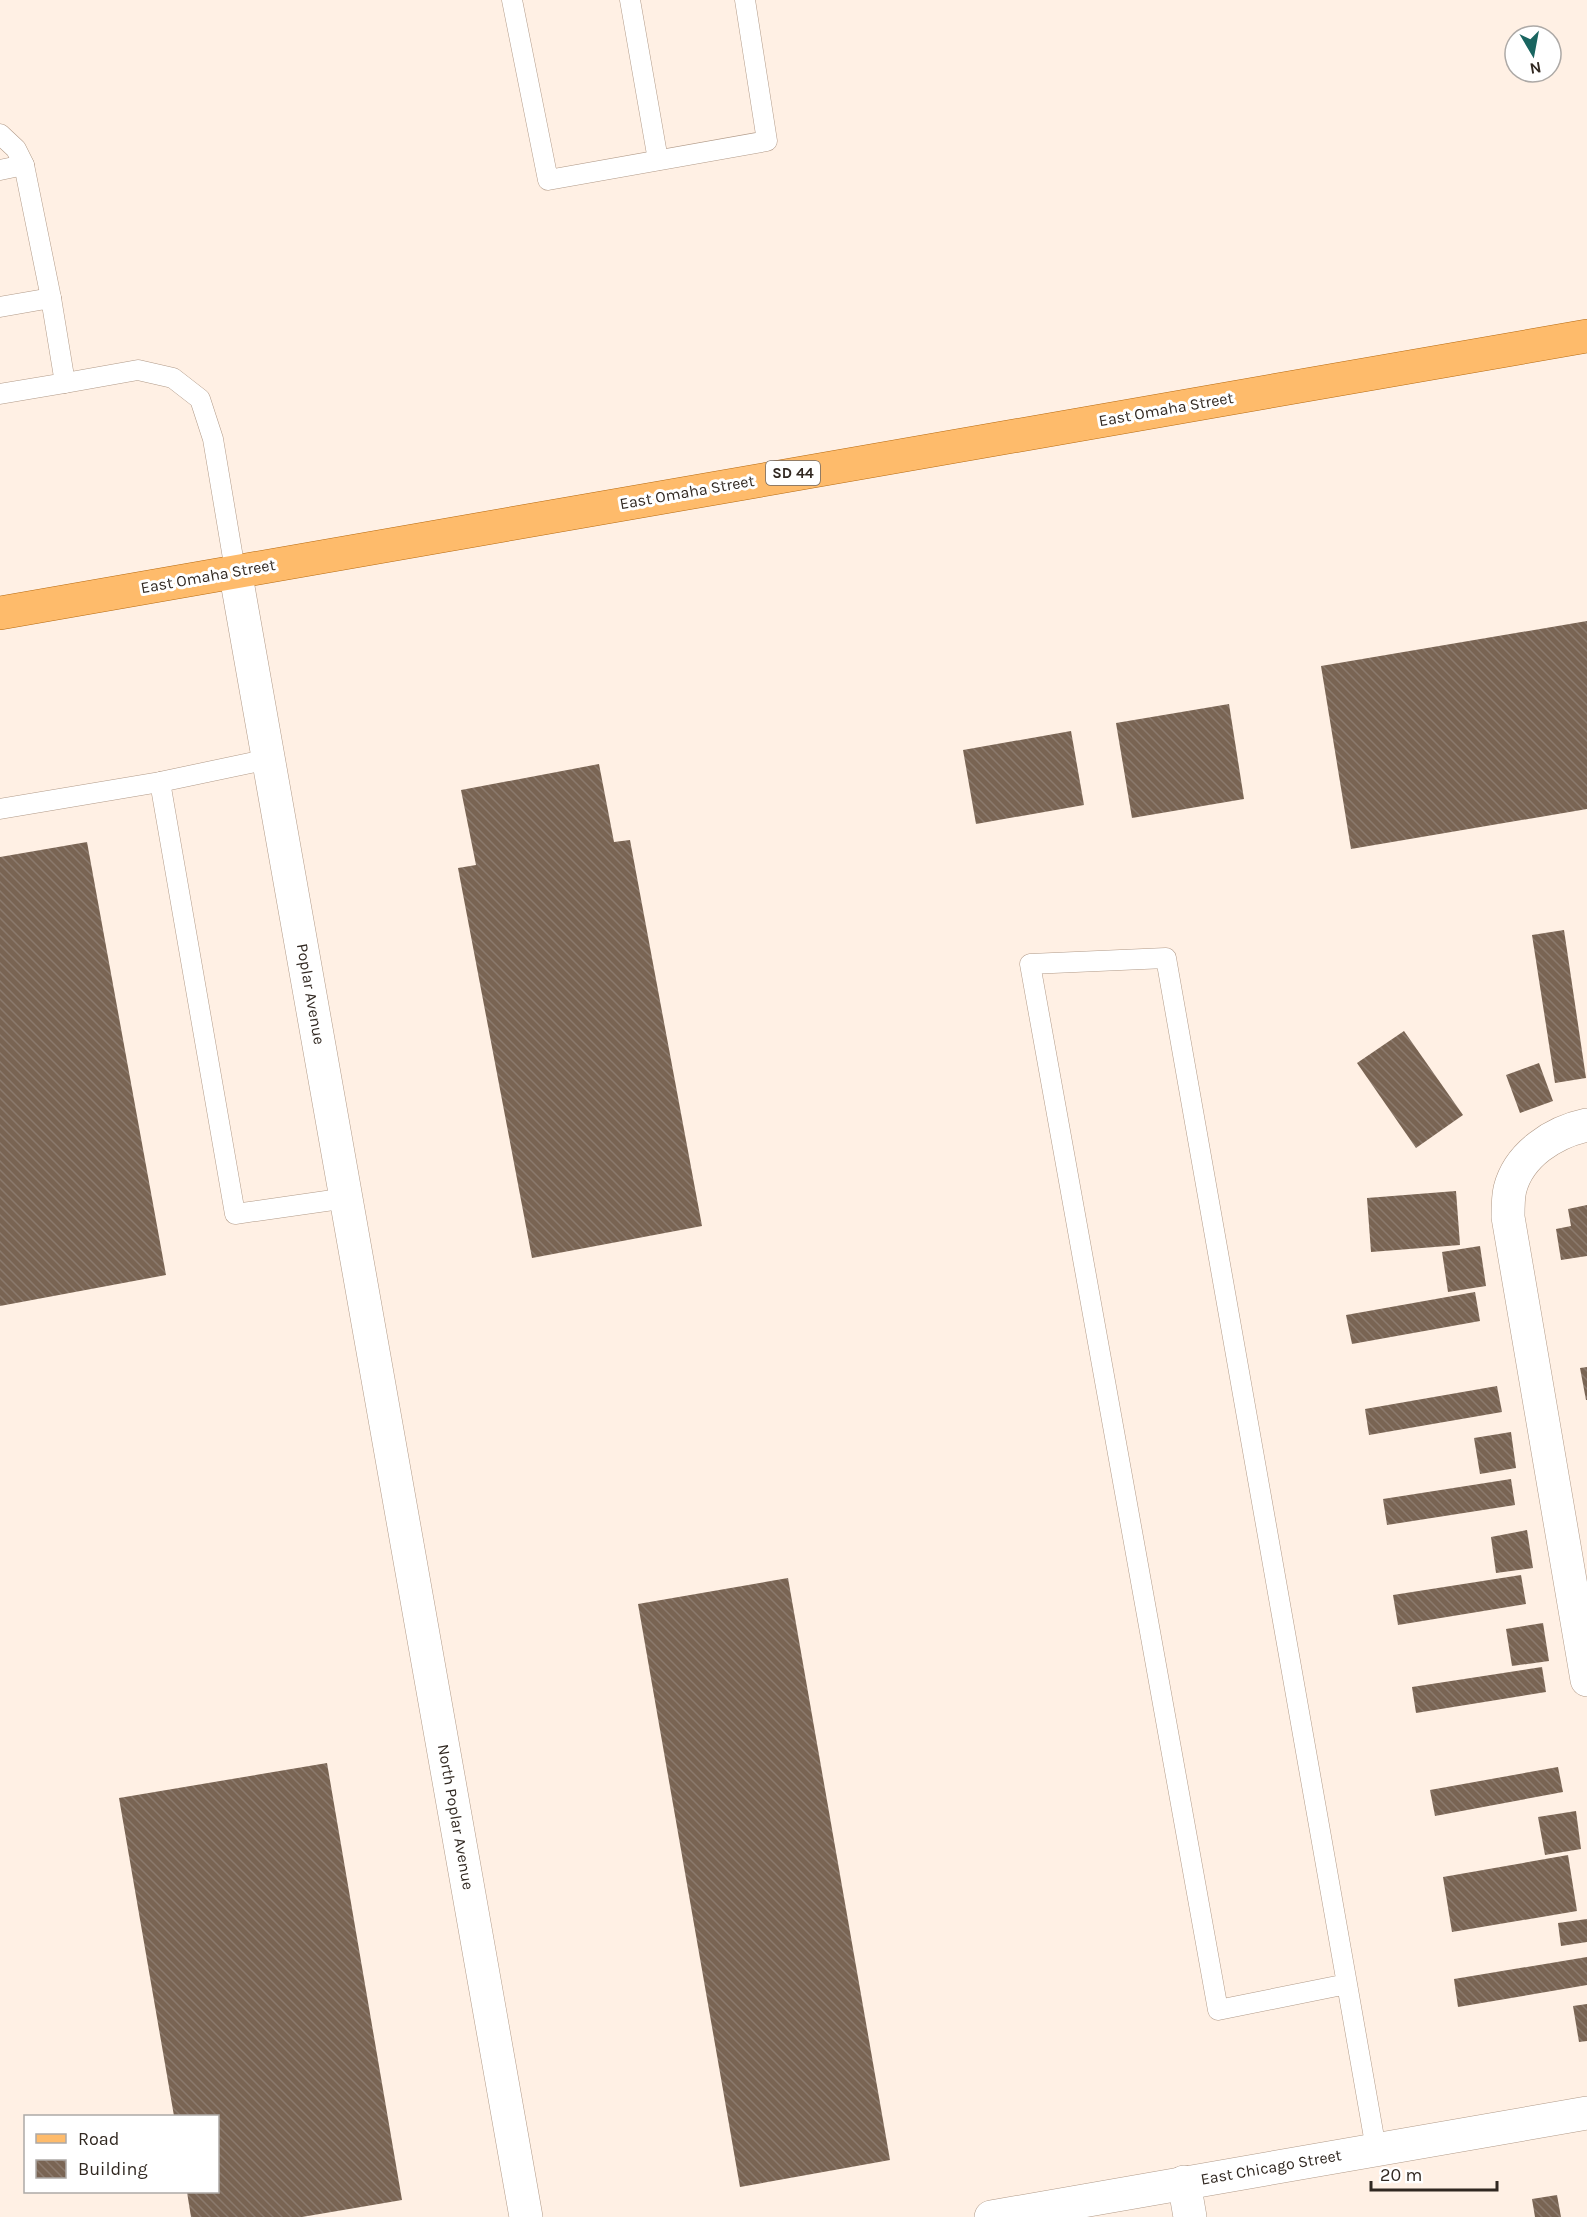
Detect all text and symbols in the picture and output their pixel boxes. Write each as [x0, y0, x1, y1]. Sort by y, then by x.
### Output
north arrow [1503, 24, 1563, 84]
text: N [1528, 58, 1543, 79]
street label: East Omaha Street [1097, 388, 1235, 430]
road number: SD 44 [766, 461, 820, 485]
street label: East Omaha Street [618, 471, 756, 513]
street label: East Omaha Street [139, 555, 277, 597]
street label: Poplar Avenue [293, 942, 329, 1046]
street label: North Poplar Avenue [434, 1743, 478, 1891]
legend [24, 2115, 219, 2193]
text: Road [78, 2128, 119, 2150]
street label: East Chicago Street [1199, 2145, 1343, 2189]
scale bar [1371, 2154, 1497, 2192]
text: Building [78, 2158, 148, 2180]
text: 20 m [1380, 2164, 1422, 2186]

